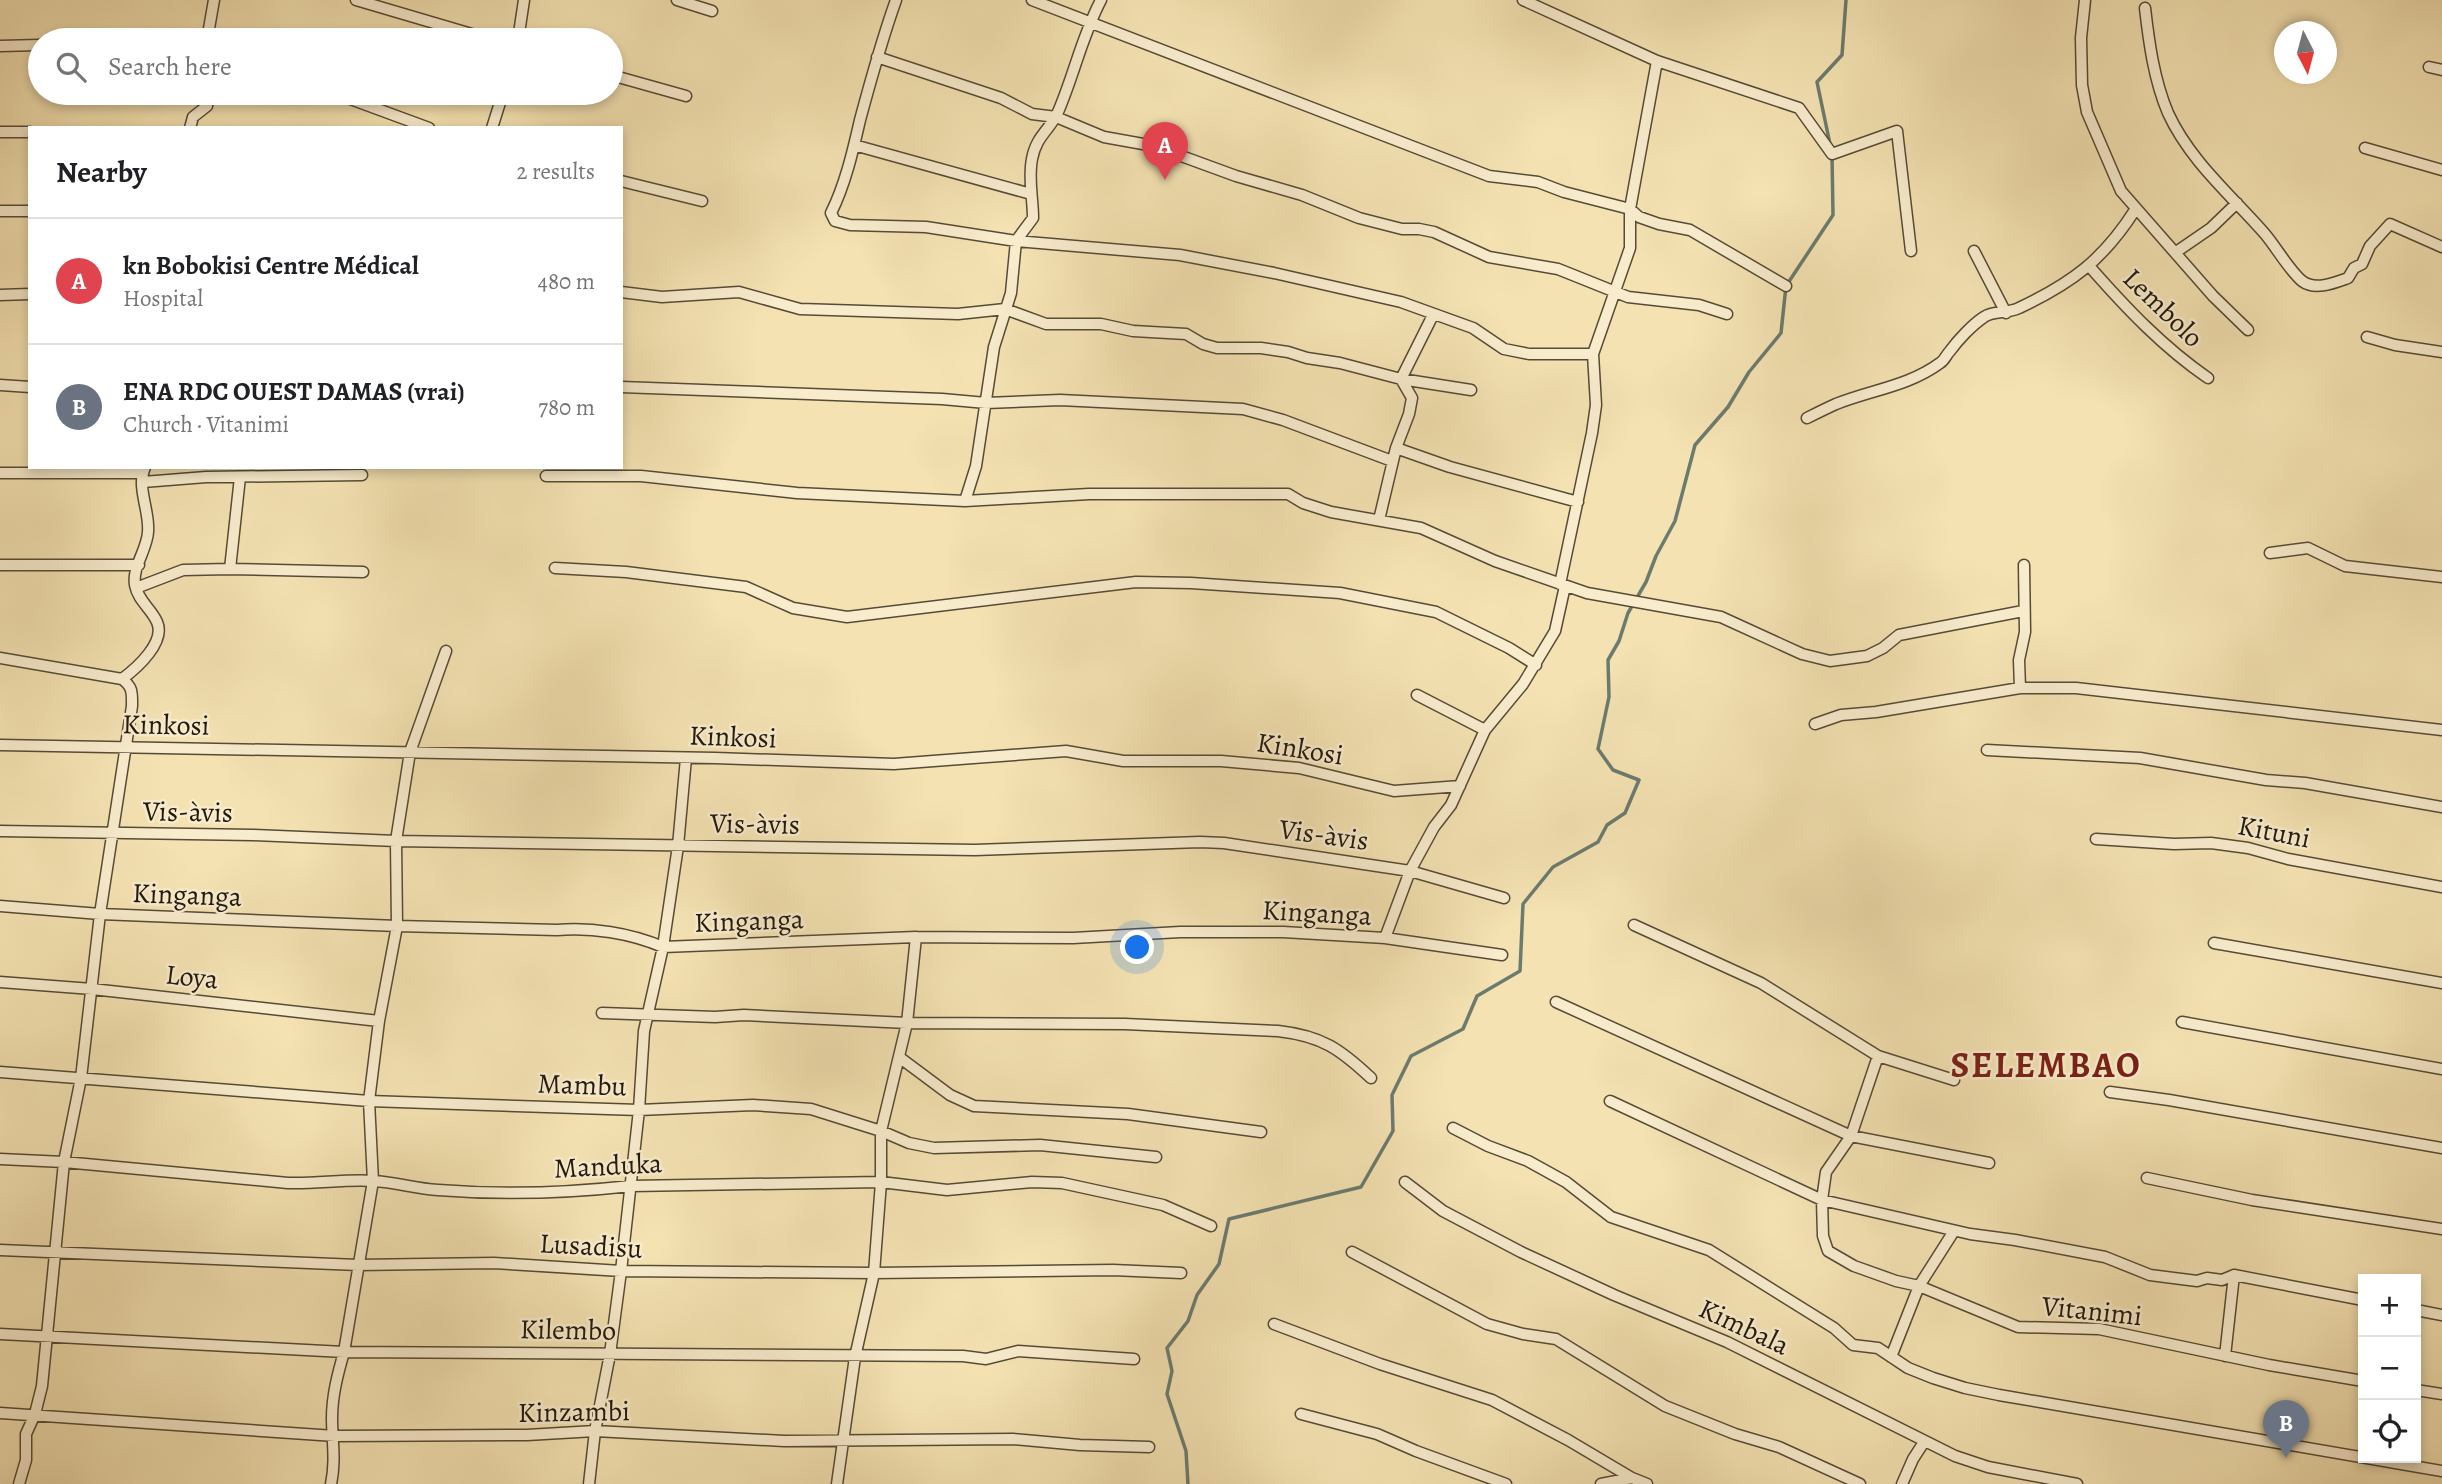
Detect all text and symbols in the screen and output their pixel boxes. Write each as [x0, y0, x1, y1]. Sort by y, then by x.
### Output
north arrow [2274, 21, 2337, 84]
search box [28, 28, 623, 105]
icon: search [52, 48, 90, 86]
text: Search here [108, 49, 232, 84]
pin: A [1142, 122, 1188, 180]
text: Nearby [56, 152, 147, 192]
text: 2 results [517, 156, 595, 187]
text: kn Bobokisi Centre Médical [123, 248, 419, 283]
street label: Lembolo [2114, 260, 2212, 356]
text: A [72, 266, 86, 297]
text: 480 m [537, 266, 595, 297]
text: Hospital [123, 283, 203, 314]
text: ENA RDC OUEST DAMAS (vrai) [123, 374, 465, 409]
text: B [72, 392, 86, 423]
text: 780 m [538, 392, 595, 423]
text: Church · Vitanimi [123, 409, 289, 440]
street label: Kinkosi [122, 705, 210, 745]
street label: Kinkosi [689, 716, 777, 758]
street label: Kinkosi [1254, 723, 1346, 775]
street label: Vis-àvis [142, 792, 233, 832]
street label: Vis-àvis [709, 804, 800, 844]
street label: Kituni [2234, 806, 2314, 858]
street label: Vis-àvis [1276, 810, 1371, 860]
street label: Kinganga [132, 874, 242, 916]
street label: Kinganga [1261, 891, 1373, 935]
street label: Kinganga [694, 900, 804, 942]
your location [1120, 930, 1154, 964]
street label: Loya [164, 955, 220, 999]
district label: SELEMBAO [1950, 1041, 2142, 1089]
street label: Mambu [537, 1064, 628, 1106]
street label: Manduka [553, 1144, 663, 1188]
street label: Lusadisu [539, 1224, 644, 1268]
map controls [2358, 1274, 2421, 1463]
button: + [2358, 1274, 2421, 1337]
street label: Vitanimi [2039, 1287, 2144, 1335]
street label: Kimbala [1692, 1290, 1796, 1364]
street label: Kilembo [520, 1310, 616, 1350]
button: − [2358, 1337, 2421, 1400]
street label: Kinzambi [518, 1392, 630, 1432]
pin: B [2263, 1400, 2309, 1458]
button: locate [2358, 1400, 2421, 1463]

